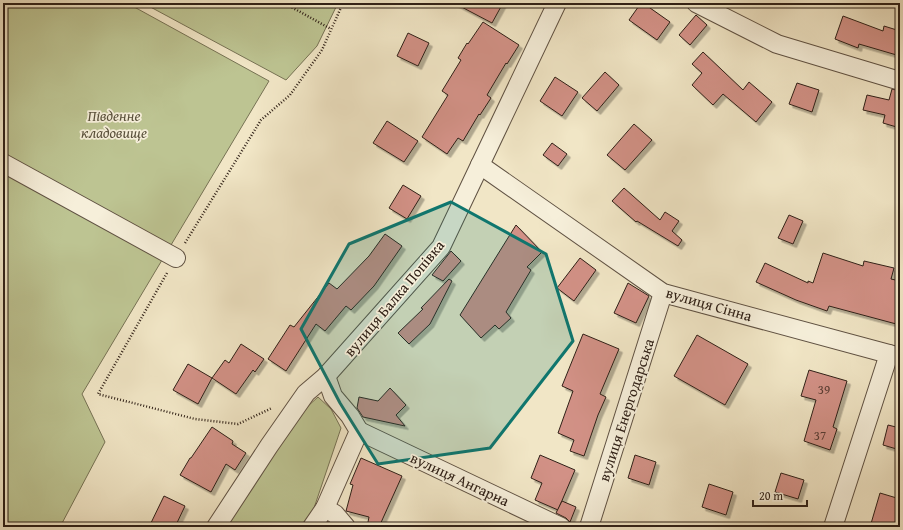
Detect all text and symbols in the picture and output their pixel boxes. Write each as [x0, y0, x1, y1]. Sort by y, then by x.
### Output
park label: Південне кладовище [81, 105, 147, 143]
street label: вулиця Балка Попівка [339, 235, 450, 361]
street label: вулиця Сінна [664, 282, 755, 327]
street label: вулиця Енергодарська [593, 335, 659, 484]
house number: 39 [818, 380, 830, 399]
house number: 37 [814, 426, 826, 445]
street label: вулиця Ангарна [407, 447, 514, 511]
scale bar [753, 482, 807, 508]
text: 20 m [759, 487, 783, 504]

